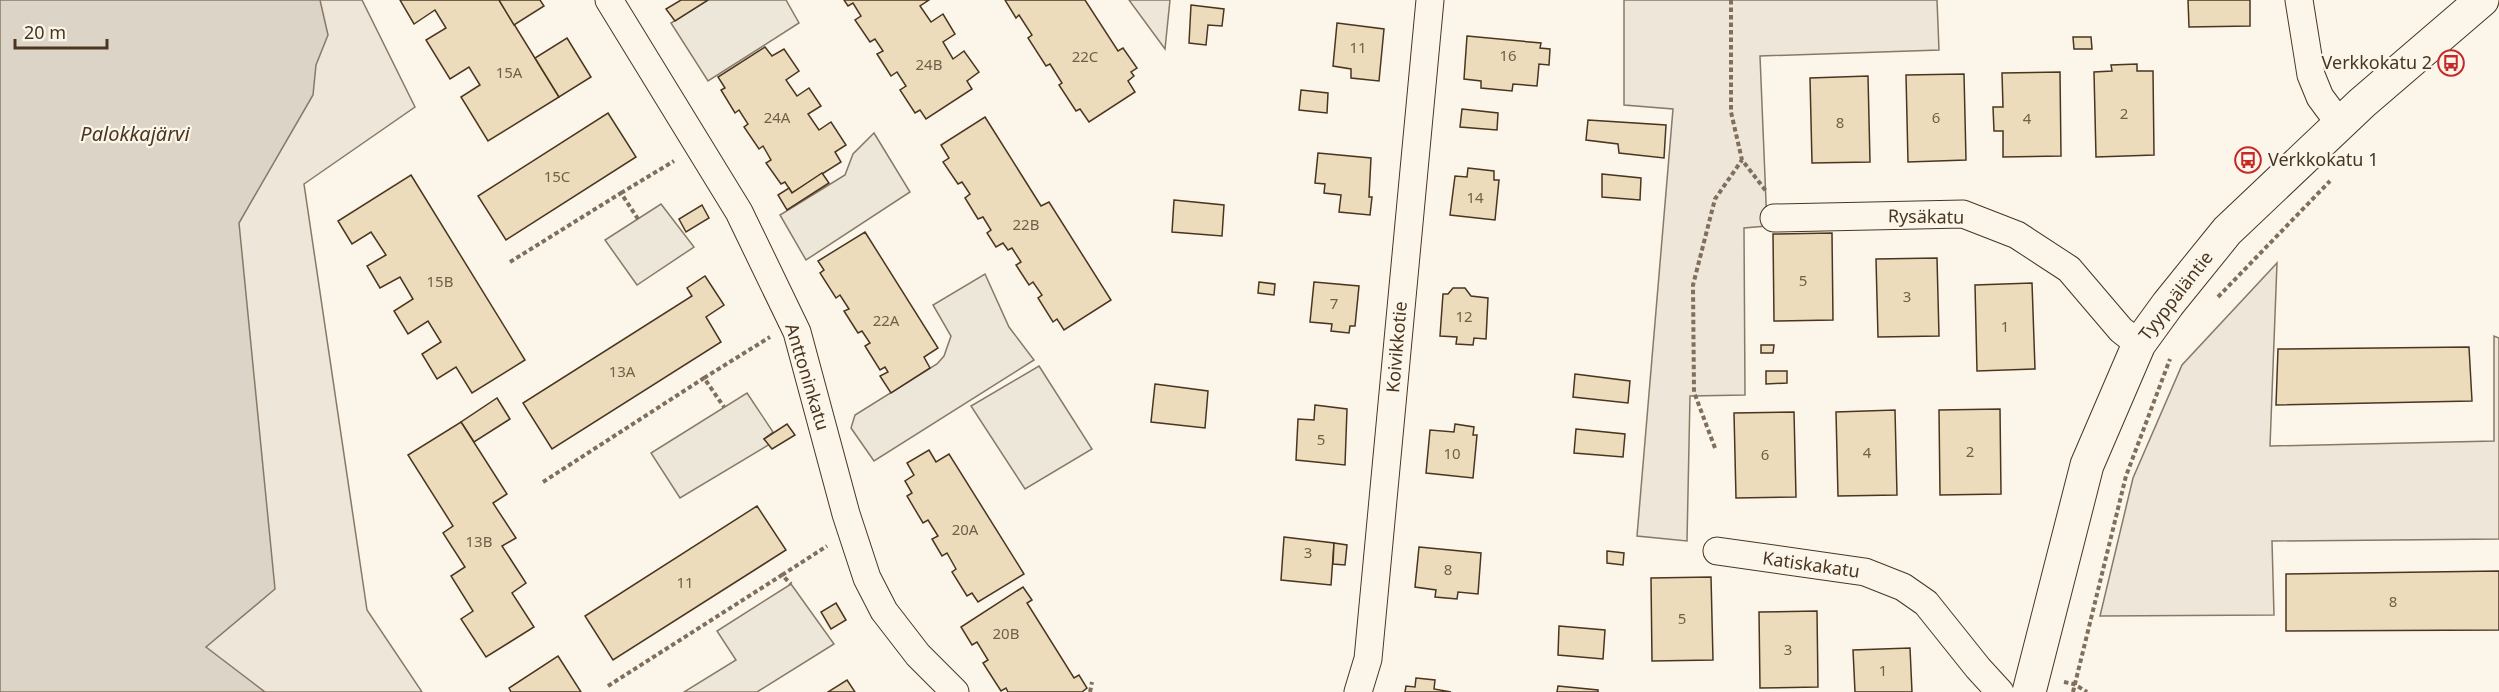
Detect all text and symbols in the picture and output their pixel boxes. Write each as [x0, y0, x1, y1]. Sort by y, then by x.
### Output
scale bar [15, 12, 106, 50]
text: 20 m [24, 20, 66, 44]
house number: 11 [1349, 37, 1367, 57]
house number: 16 [1499, 45, 1517, 65]
house number: 22C [1072, 46, 1099, 66]
bus stop icon: Verkkokatu 2 [2436, 48, 2466, 78]
place label: Verkkokatu 2 [2322, 50, 2432, 74]
house number: 24B [916, 54, 942, 74]
house number: 15A [496, 62, 523, 82]
house number: 2 [2120, 103, 2128, 123]
house number: 24A [764, 107, 791, 127]
house number: 6 [1932, 107, 1940, 127]
house number: 4 [2023, 108, 2032, 128]
house number: 8 [1836, 112, 1844, 132]
water label: Palokkajärvi [80, 120, 190, 147]
bus stop icon: Verkkokatu 1 [2233, 145, 2263, 175]
place label: Verkkokatu 1 [2268, 147, 2378, 171]
house number: 15C [544, 166, 571, 186]
house number: 14 [1466, 187, 1484, 207]
street label: Rysäkatu [1888, 203, 1964, 229]
house number: 22B [1013, 214, 1039, 234]
street label: Tyyppäläntie [2133, 246, 2218, 345]
house number: 5 [1799, 270, 1807, 290]
house number: 15B [427, 271, 453, 291]
house number: 3 [1903, 286, 1911, 306]
house number: 7 [1330, 293, 1338, 313]
street label: Koivikkotie [1380, 300, 1412, 394]
house number: 12 [1455, 306, 1473, 326]
house number: 22A [873, 310, 900, 330]
house number: 1 [2001, 316, 2009, 336]
street label: Anttoninkatu [780, 320, 836, 433]
house number: 13A [609, 361, 636, 381]
house number: 5 [1317, 429, 1325, 449]
house number: 2 [1966, 441, 1974, 461]
house number: 4 [1863, 442, 1872, 462]
house number: 10 [1443, 443, 1461, 463]
house number: 6 [1761, 444, 1769, 464]
house number: 20A [952, 519, 979, 539]
house number: 13B [466, 531, 492, 551]
house number: 3 [1304, 542, 1312, 562]
street label: Katiskakatu [1761, 545, 1861, 583]
house number: 8 [1444, 559, 1452, 579]
house number: 11 [676, 572, 694, 592]
house number: 8 [2389, 591, 2397, 611]
house number: 5 [1678, 608, 1686, 628]
house number: 20B [993, 623, 1019, 643]
house number: 3 [1784, 639, 1792, 659]
house number: 1 [1879, 660, 1887, 680]

